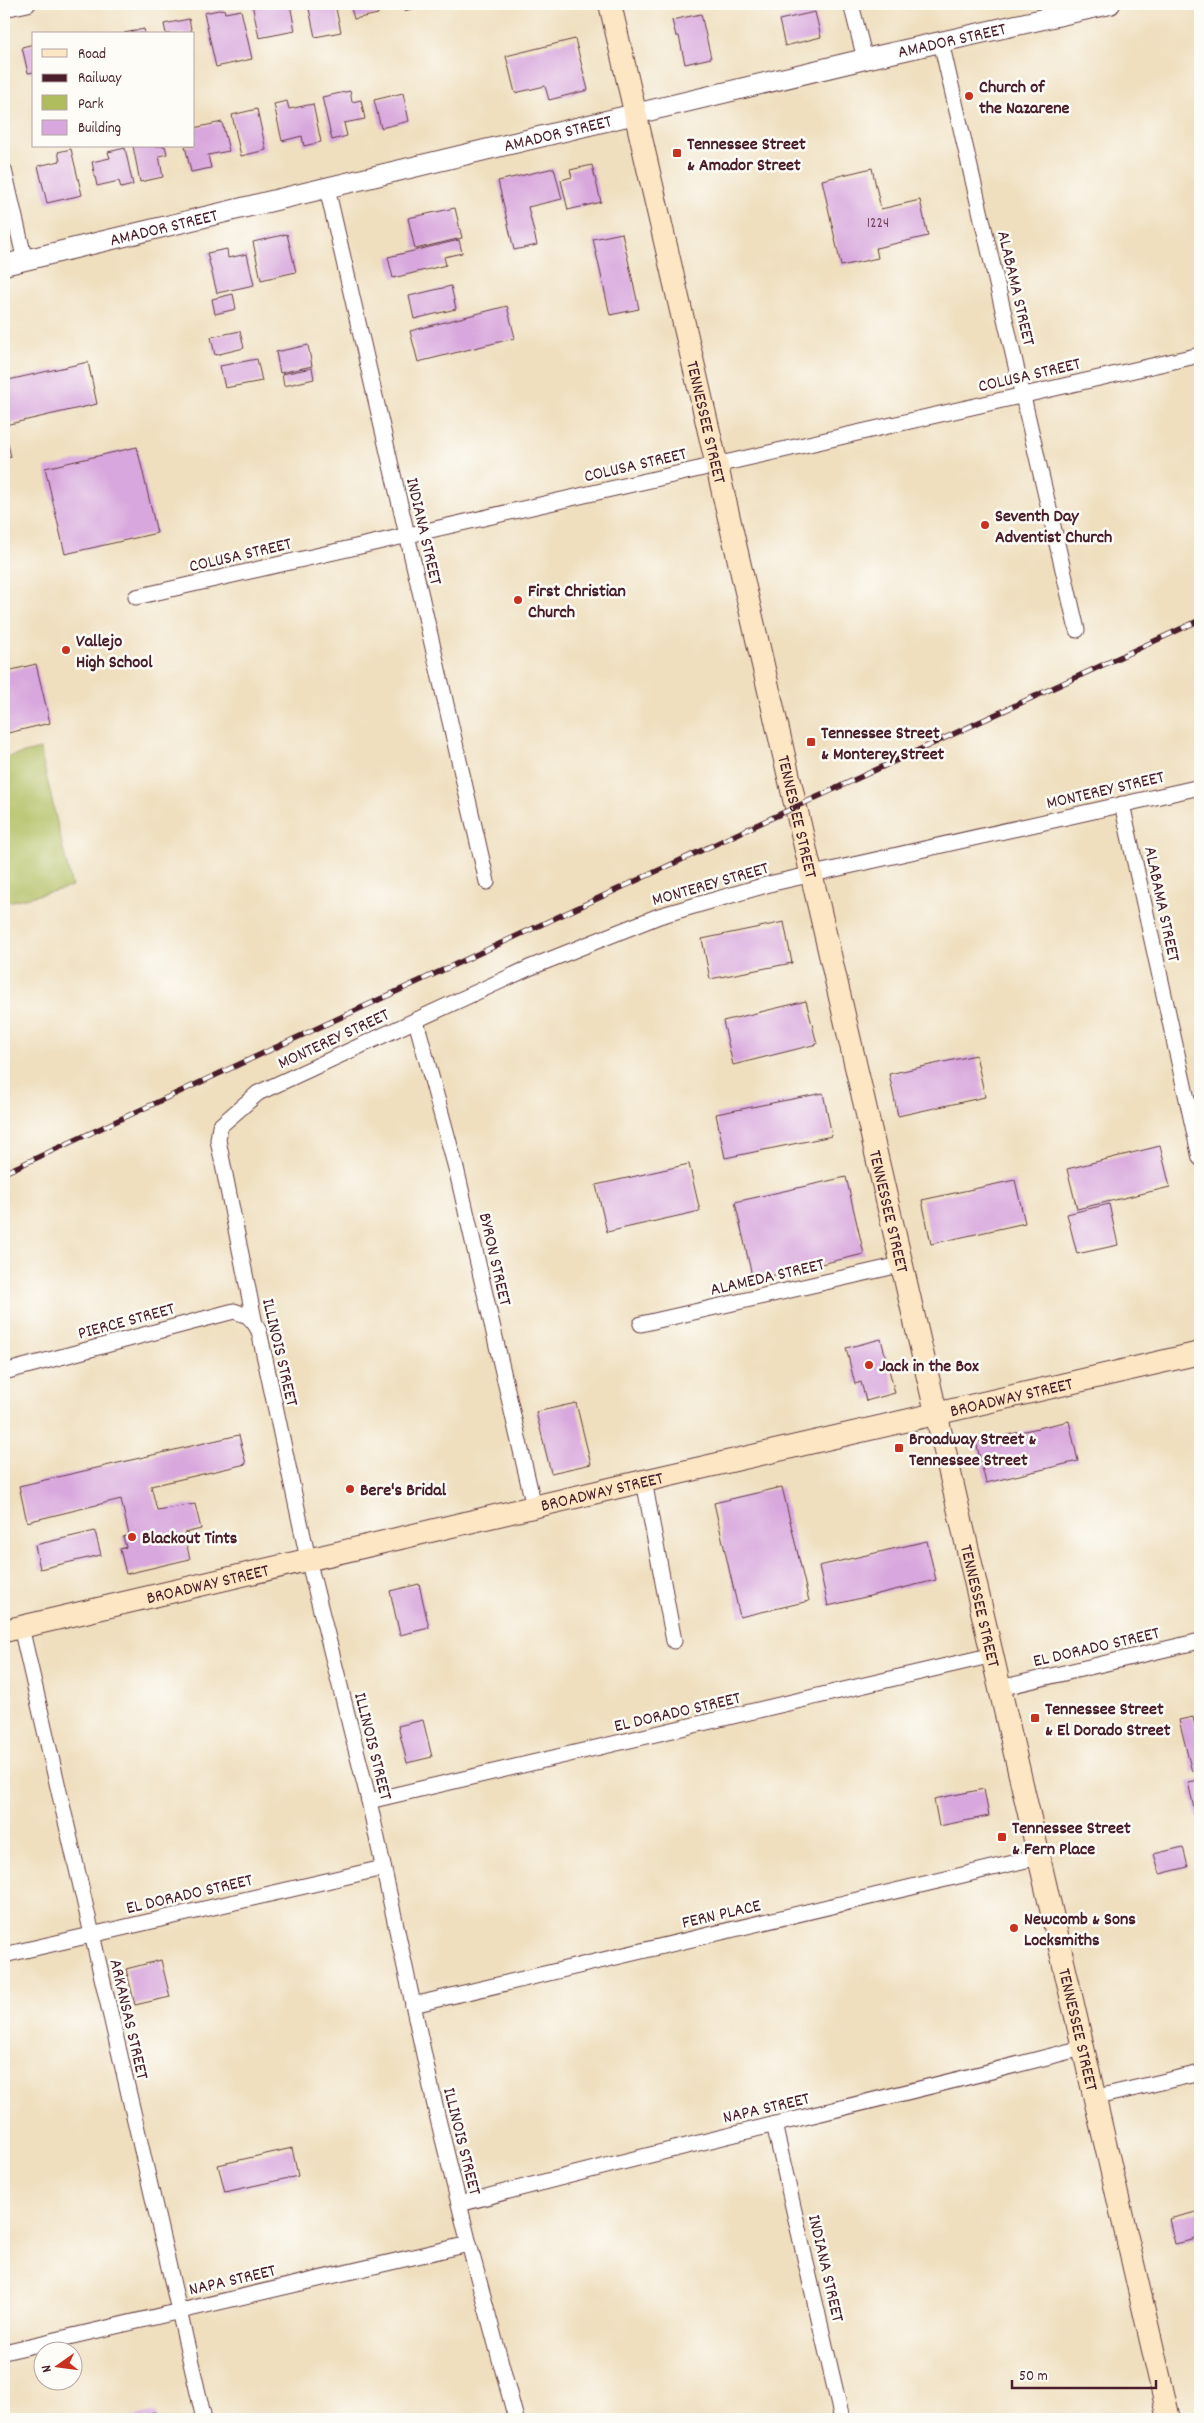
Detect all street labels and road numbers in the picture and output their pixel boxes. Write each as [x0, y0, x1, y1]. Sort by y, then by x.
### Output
street label: AMADOR STREET [896, 18, 1009, 66]
street label: AMADOR STREET [501, 110, 614, 160]
street label: AMADOR STREET [108, 204, 221, 254]
street label: ALABAMA STREET [989, 229, 1040, 349]
street label: COLUSA STREET [976, 352, 1083, 400]
street label: TENNESSEE STREET [678, 359, 731, 486]
street label: COLUSA STREET [582, 442, 689, 490]
street label: INDIANA STREET [398, 475, 447, 588]
street label: COLUSA STREET [187, 532, 294, 580]
street label: TENNESSEE STREET [769, 753, 822, 881]
street label: MONTEREY STREET [1044, 766, 1167, 817]
street label: ALABAMA STREET [1136, 845, 1185, 965]
street label: MONTEREY STREET [649, 857, 772, 914]
street label: MONTEREY STREET [274, 1004, 394, 1077]
street label: TENNESSEE STREET [861, 1148, 913, 1276]
street label: BYRON STREET [471, 1211, 516, 1309]
street label: ALAMEDA STREET [708, 1253, 827, 1304]
street label: ILLINOIS STREET [254, 1296, 303, 1409]
street label: PIERCE STREET [75, 1297, 178, 1347]
street label: BROADWAY STREET [948, 1373, 1075, 1425]
street label: BROADWAY STREET [539, 1467, 666, 1520]
street label: TENNESSEE STREET [952, 1542, 1005, 1670]
street label: BROADWAY STREET [144, 1559, 272, 1612]
street label: EL DORADO STREET [1031, 1622, 1162, 1675]
street label: EL DORADO STREET [612, 1687, 743, 1740]
street label: ILLINOIS STREET [346, 1690, 397, 1803]
street label: EL DORADO STREET [124, 1869, 255, 1922]
street label: FERN PLACE [680, 1894, 764, 1937]
street label: ARKANSAS STREET [102, 1957, 154, 2082]
street label: TENNESSEE STREET [1050, 1966, 1103, 2094]
street label: ILLINOIS STREET [435, 2085, 486, 2198]
street label: NAPA STREET [721, 2087, 812, 2132]
street label: INDIANA STREET [800, 2212, 849, 2325]
street label: NAPA STREET [187, 2259, 278, 2304]

